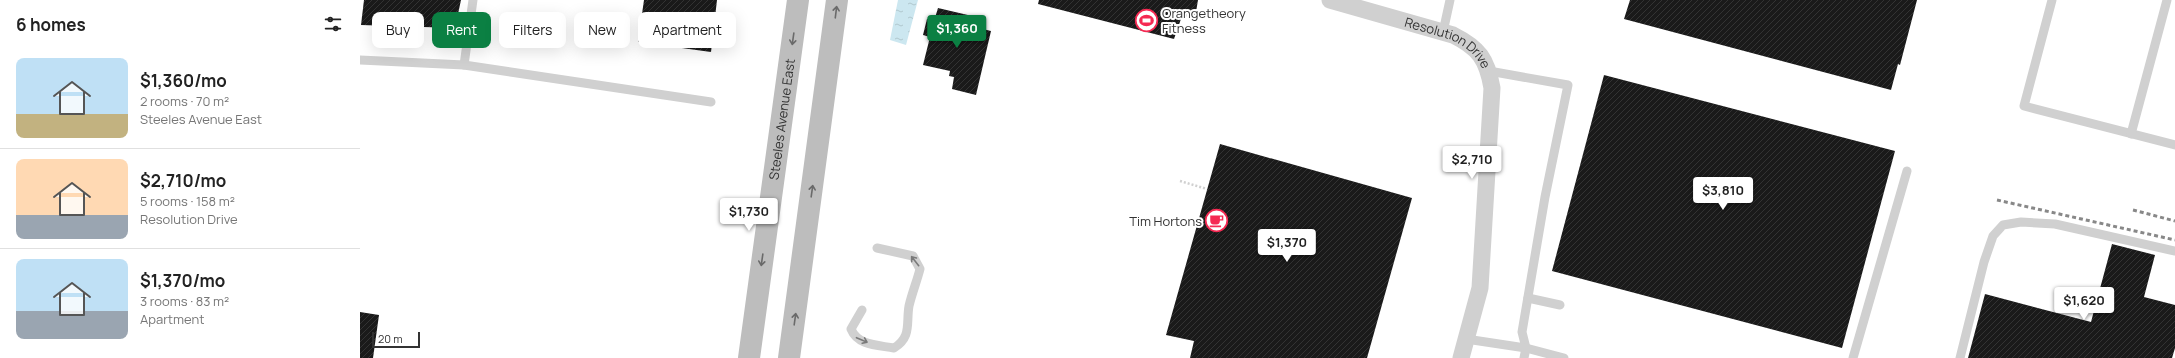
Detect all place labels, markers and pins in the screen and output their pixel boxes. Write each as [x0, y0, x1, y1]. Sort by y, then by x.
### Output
place label: Orangetheory Fitness [1162, 4, 1246, 37]
sports icon: Orangetheory Fitness [1134, 7, 1160, 33]
pin: $1,360 [924, 15, 990, 49]
pin: $2,710 [1439, 146, 1505, 180]
pin: $3,810 [1690, 177, 1756, 211]
pin: $1,730 [716, 198, 782, 232]
cafe icon: Tim Hortons [1204, 208, 1230, 234]
place label: Tim Hortons [1129, 212, 1202, 230]
pin: $1,370 [1254, 229, 1320, 263]
pin: $1,620 [2051, 287, 2117, 321]

